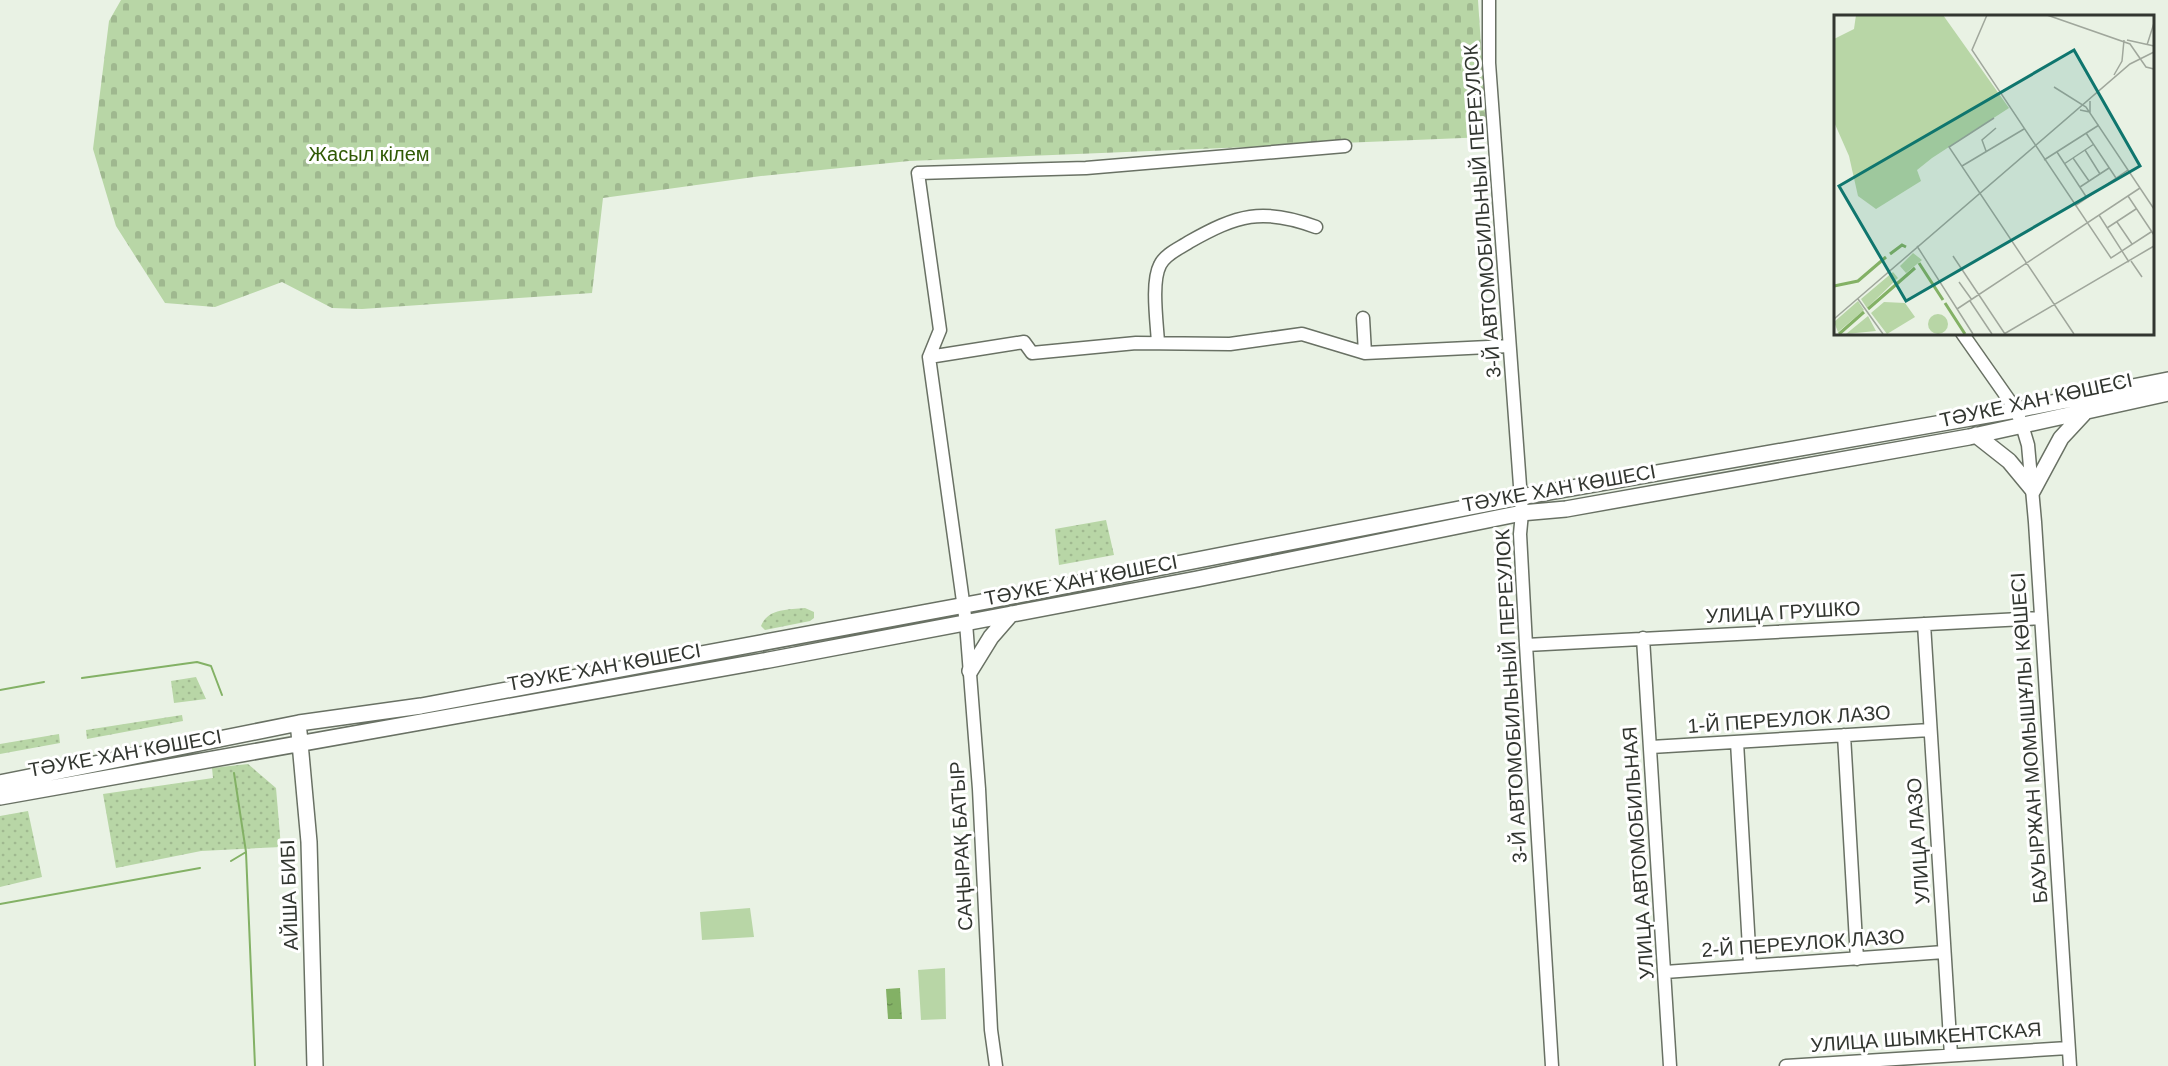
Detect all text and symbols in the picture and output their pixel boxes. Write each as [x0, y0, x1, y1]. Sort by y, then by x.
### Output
inset map [1834, 15, 2153, 334]
street label: 3-Й АВТОМОБИЛЬНЫЙ ПЕРЕУЛОК [1458, 43, 1505, 379]
park label: Жасыл кілем [308, 143, 430, 165]
street label: ТӘУКЕ ХАН КӨШЕСІ [1938, 369, 2134, 431]
street label: ТӘУКЕ ХАН КӨШЕСІ [1461, 460, 1657, 516]
street label: 3-Й АВТОМОБИЛЬНЫЙ ПЕРЕУЛОК [1490, 528, 1531, 864]
street label: ТӘУКЕ ХАН КӨШЕСІ [983, 550, 1179, 610]
street label: БАУЫРЖАН МОМЫШҰЛЫ КӨШЕСІ [2006, 572, 2052, 904]
street label: УЛИЦА ГРУШКО [1705, 597, 1861, 627]
street label: ТӘУКЕ ХАН КӨШЕСІ [506, 639, 702, 695]
street label: 1-Й ПЕРЕУЛОК ЛАЗО [1687, 700, 1891, 737]
street label: ТӘУКЕ ХАН КӨШЕСІ [27, 725, 223, 781]
street label: УЛИЦА АВТОМОБИЛЬНАЯ [1618, 726, 1658, 980]
street label: САҢЫРАҚ БАТЫР [946, 761, 976, 931]
street label: УЛИЦА ЛАЗО [1903, 777, 1933, 905]
street label: АЙША БИБІ [275, 839, 302, 951]
street label: 2-Й ПЕРЕУЛОК ЛАЗО [1701, 924, 1905, 961]
street label: УЛИЦА ШЫМКЕНТСКАЯ [1810, 1018, 2042, 1056]

